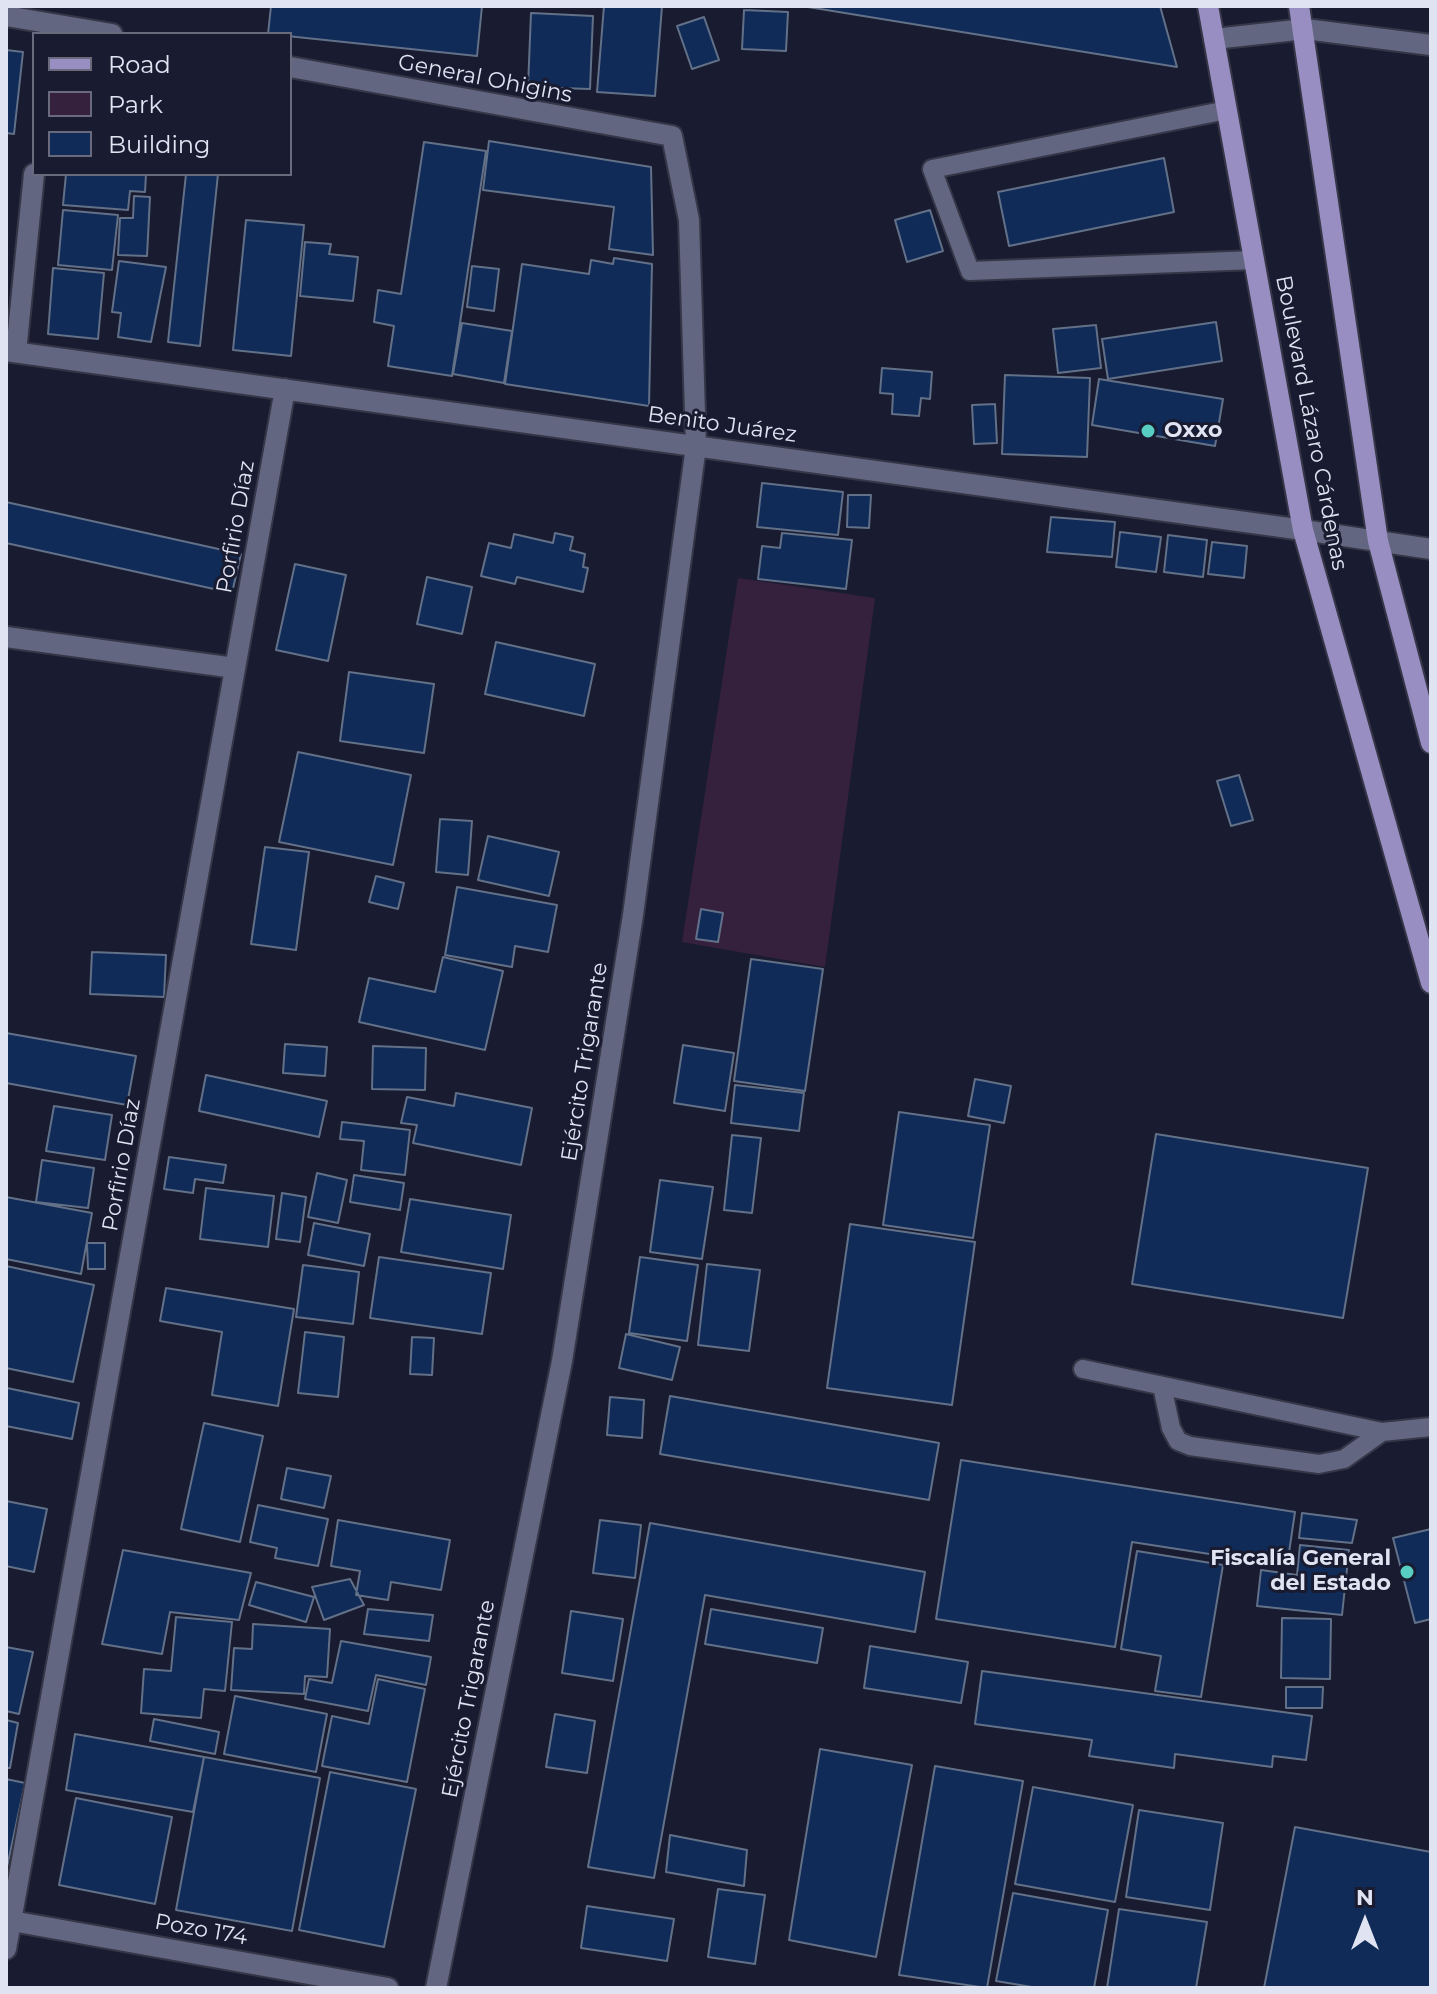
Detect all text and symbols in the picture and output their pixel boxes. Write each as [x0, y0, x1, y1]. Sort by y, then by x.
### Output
legend [32, 32, 292, 176]
street label: General Ohigins [396, 49, 574, 109]
text: Road [108, 50, 171, 79]
text: Park [108, 90, 163, 119]
text: Building [108, 130, 211, 159]
street label: Boulevard Lázaro Cárdenas [1269, 273, 1353, 573]
street label: Benito Juárez [646, 401, 798, 449]
place label: Oxxo [1164, 418, 1222, 444]
marker: Oxxo [1139, 422, 1157, 440]
street label: Porfirio Díaz [211, 459, 261, 595]
street label: Ejército Trigarante [556, 961, 614, 1163]
street label: Porfirio Díaz [97, 1097, 147, 1233]
place label: Fiscalía General del Estado [1210, 1546, 1391, 1598]
marker: Fiscalía General del Estado [1398, 1563, 1416, 1581]
street label: Ejército Trigarante [437, 1598, 501, 1800]
north arrow [1325, 1882, 1405, 1962]
text: N [1356, 1884, 1374, 1911]
street label: Pozo 174 [153, 1909, 249, 1951]

